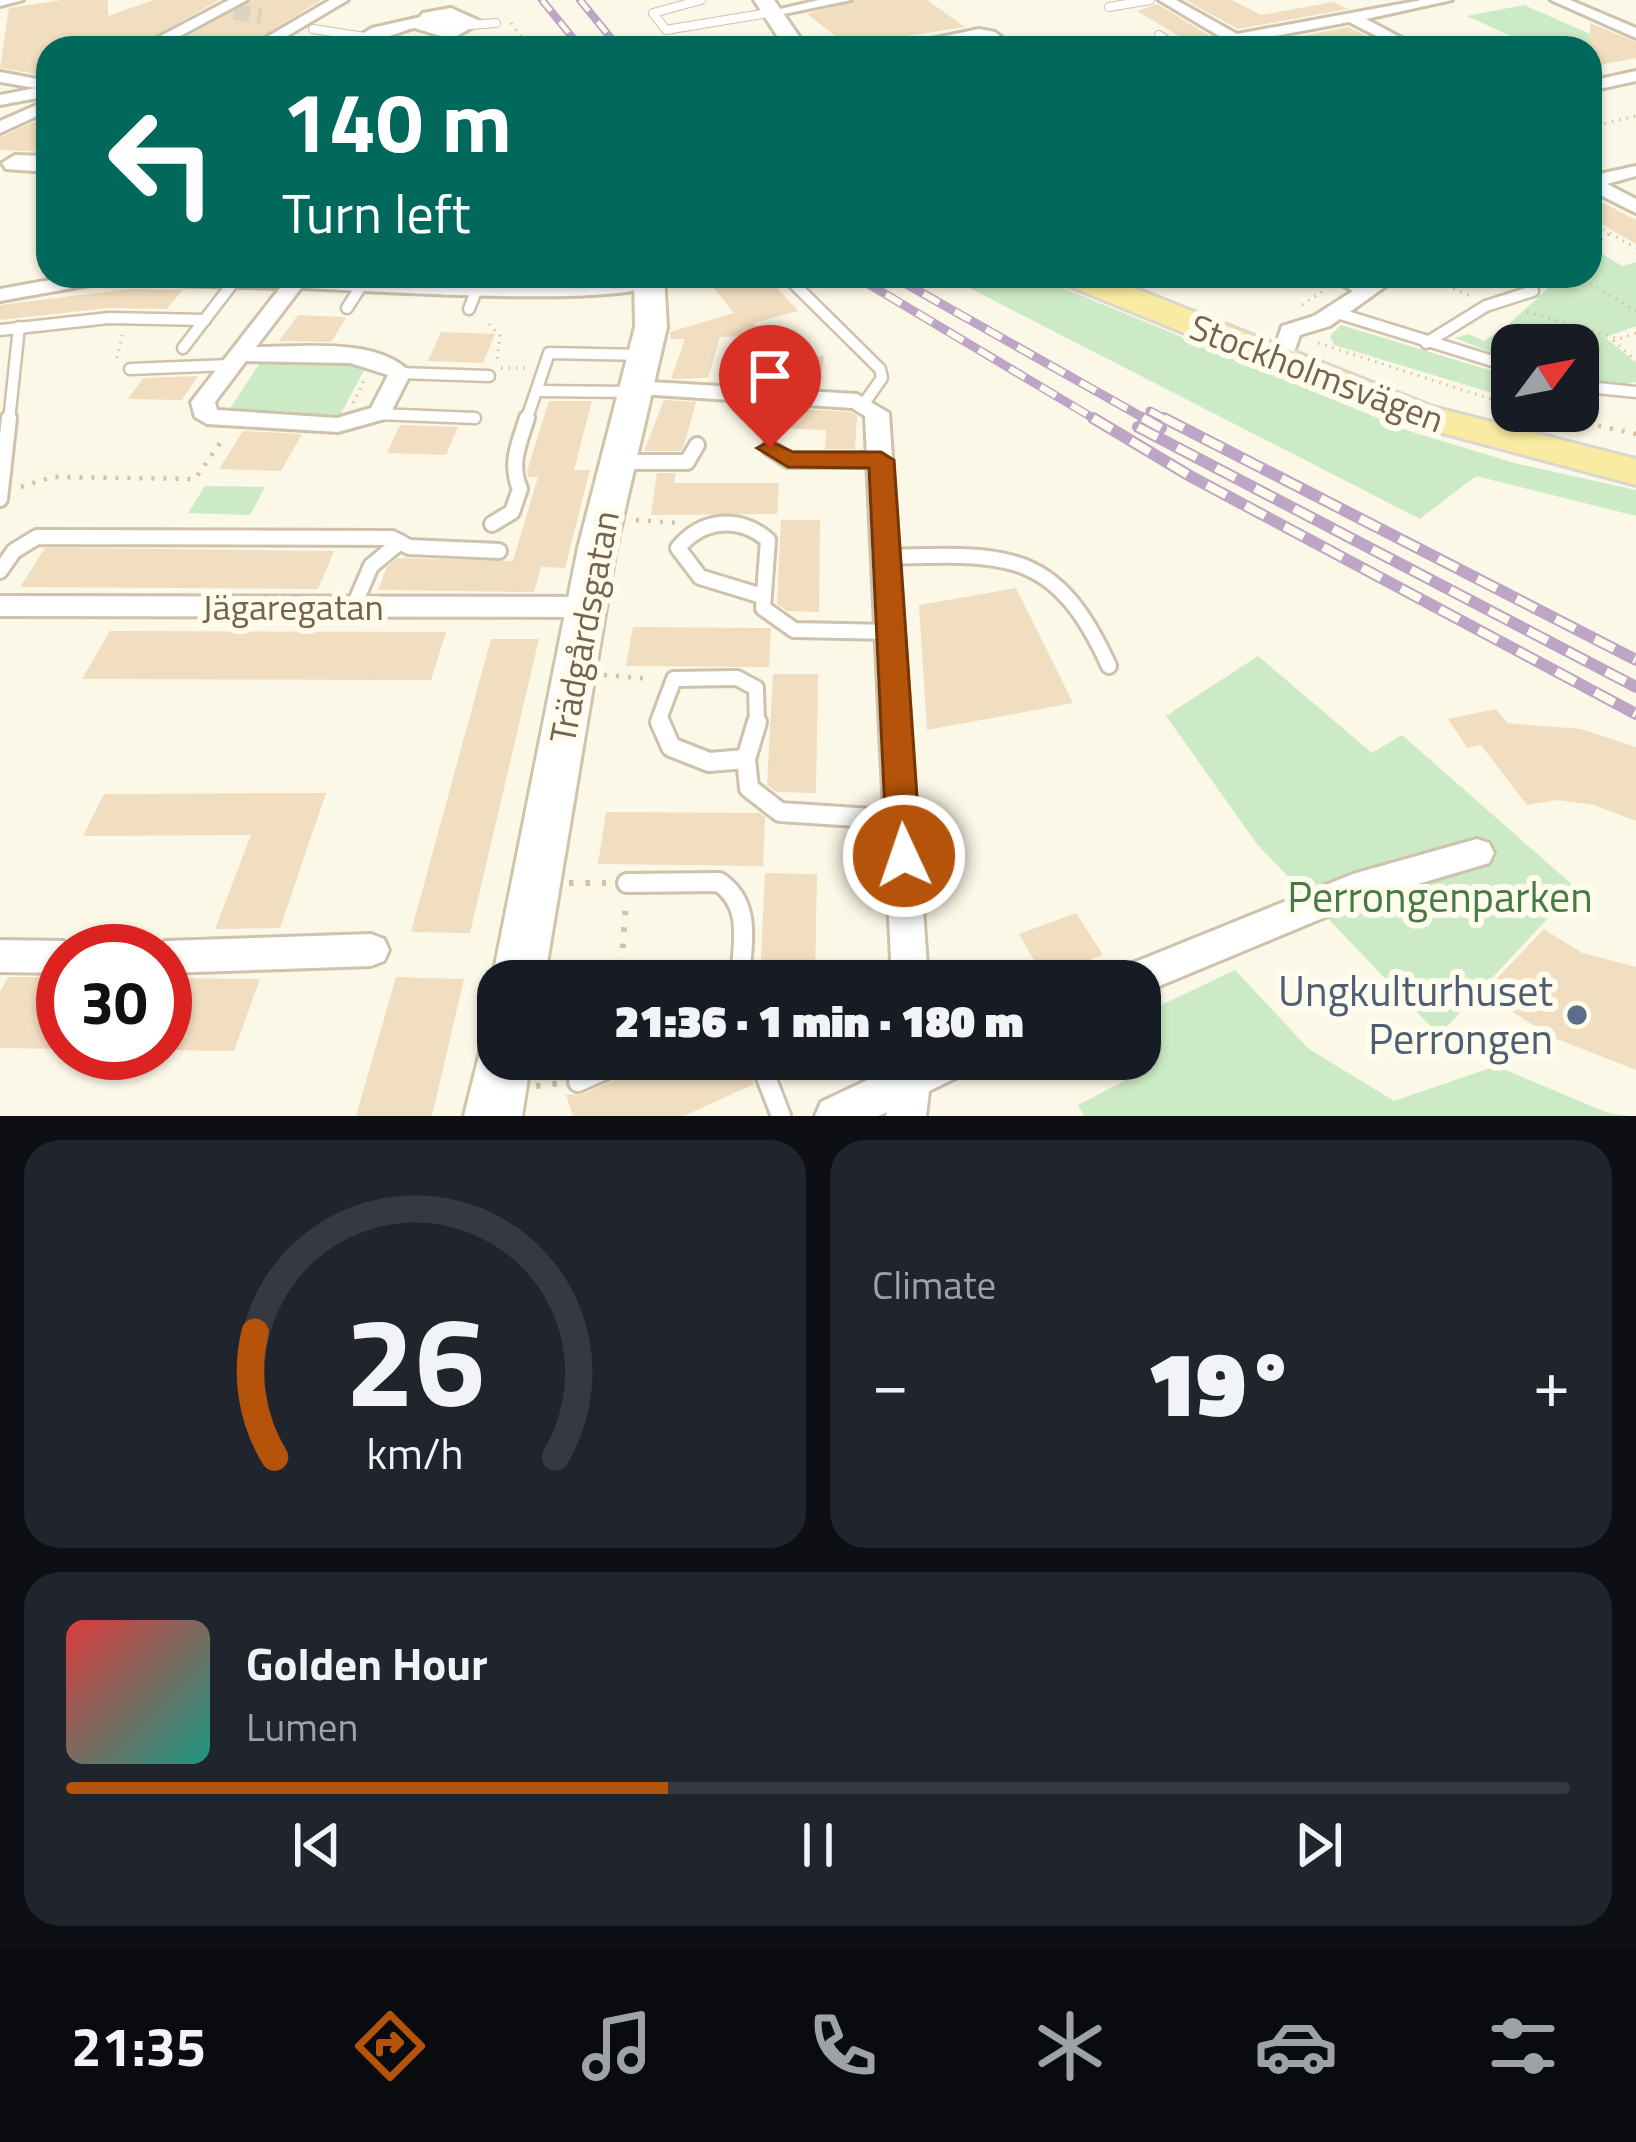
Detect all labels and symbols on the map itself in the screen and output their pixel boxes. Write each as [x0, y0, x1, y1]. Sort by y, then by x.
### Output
street label: Stockholmsvägen [1182, 299, 1452, 446]
north arrow [1491, 324, 1599, 432]
pin [719, 325, 821, 448]
street label: Trädgårdsgatan [534, 506, 633, 748]
street label: Jägaregatan [202, 579, 384, 634]
position arrow [841, 793, 967, 919]
park label: Perrongenparken [1287, 864, 1593, 928]
speed limit sign: 30 [36, 924, 192, 1080]
place label: Ungkulturhuset Perrongen [1278, 958, 1553, 1070]
marker: Ungkulturhuset Perrongen [1564, 1002, 1590, 1028]

